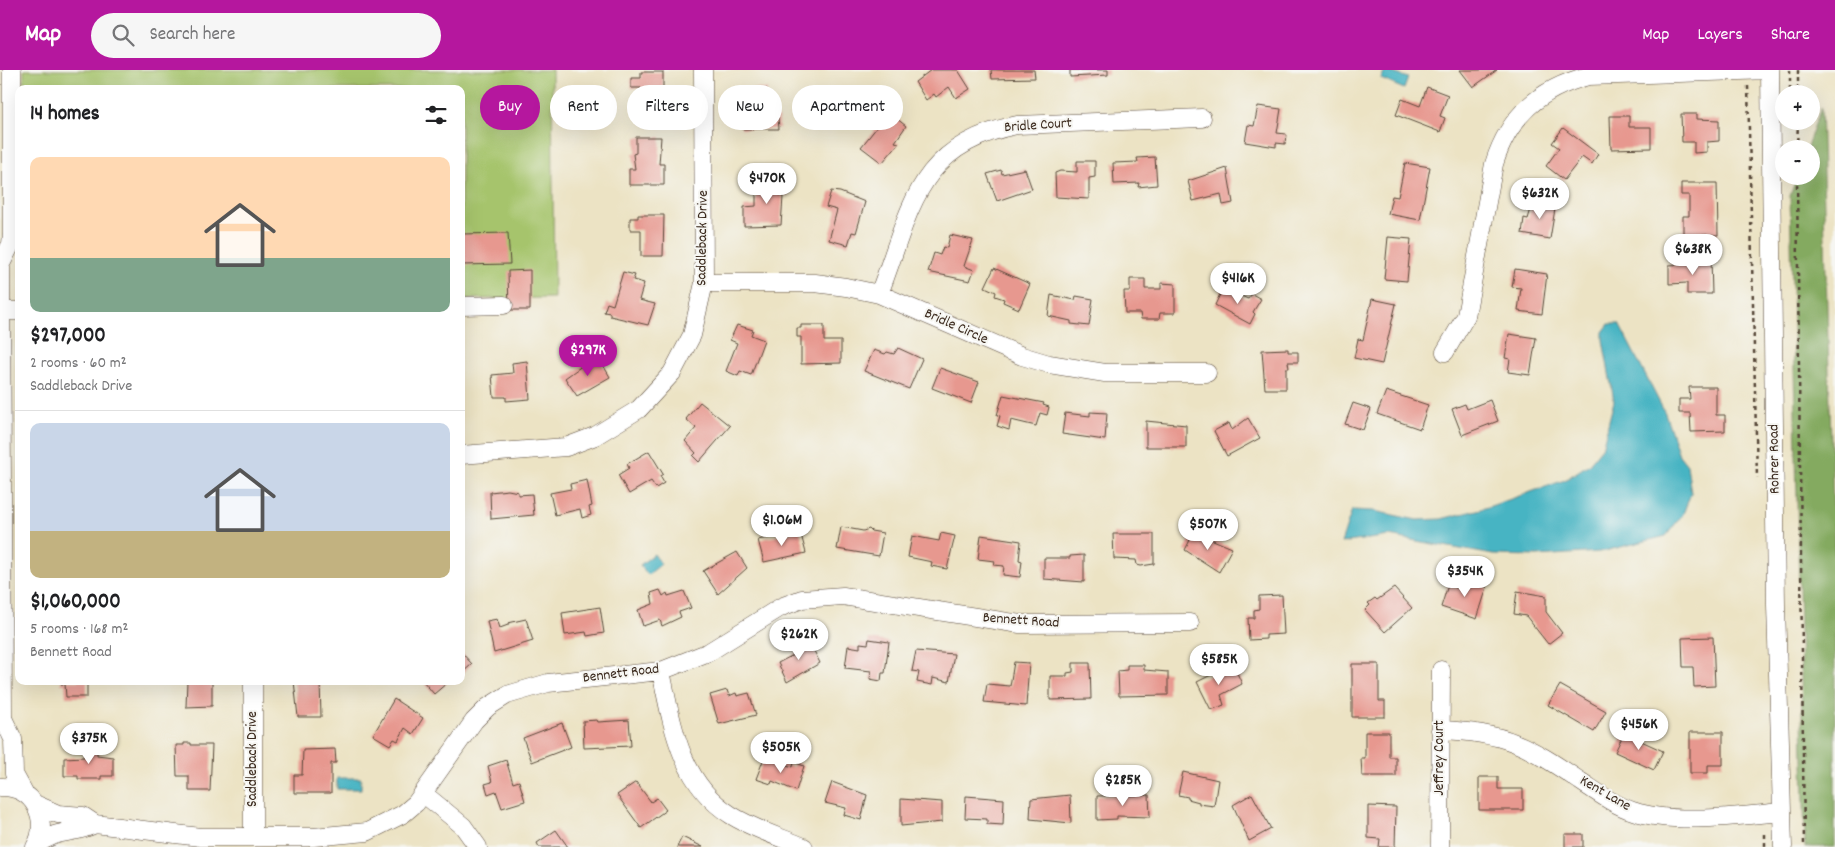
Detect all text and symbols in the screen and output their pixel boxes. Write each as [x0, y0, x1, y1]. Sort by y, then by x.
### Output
search box [91, 13, 441, 58]
text: Map [25, 18, 61, 52]
icon: search [109, 21, 137, 49]
text: Search here [149, 22, 235, 49]
text: Map [1642, 23, 1669, 48]
text: Layers [1697, 23, 1743, 48]
text: Share [1771, 23, 1810, 48]
chip: Buy [480, 85, 540, 130]
chip: Rent [550, 85, 617, 130]
chip: Filters [627, 85, 708, 130]
chip: New [718, 85, 782, 130]
chip: Apartment [792, 85, 903, 130]
map controls [1775, 85, 1820, 185]
button: + [1775, 85, 1820, 130]
text: 14 homes [30, 100, 100, 130]
icon: filters [422, 101, 450, 129]
street label: Bridle Court [1003, 113, 1073, 139]
button: − [1775, 140, 1820, 185]
pin: $470K [732, 162, 802, 205]
text: $470K [749, 167, 786, 190]
pin: $632K [1505, 178, 1575, 220]
text: $632K [1521, 182, 1559, 205]
street label: Saddleback Drive [691, 189, 715, 286]
icon: home [195, 190, 285, 280]
pin: $638K [1658, 234, 1728, 276]
text: $638K [1675, 238, 1711, 261]
pin: $416K [1203, 262, 1273, 305]
text: $416K [1221, 267, 1255, 290]
street label: Bridle Circle [920, 303, 992, 351]
text: $297,000 [30, 322, 106, 352]
pin: $297K [553, 334, 623, 377]
text: $297K [570, 339, 606, 362]
text: 2 rooms · 60 m² [30, 352, 127, 375]
text: Saddleback Drive [30, 375, 132, 398]
street label: Rohrer Road [1763, 424, 1787, 494]
icon: home [195, 455, 285, 545]
pin: $1.06M [741, 504, 823, 547]
pin: $507K [1173, 508, 1243, 551]
text: $1.06M [762, 509, 802, 532]
text: $507K [1189, 513, 1227, 536]
pin: $354K [1430, 556, 1500, 598]
text: $354K [1447, 560, 1483, 583]
text: $1,060,000 [30, 588, 121, 618]
street label: Bennett Road [982, 607, 1060, 635]
text: 5 rooms · 168 m² [30, 618, 128, 641]
pin: $262K [764, 618, 834, 661]
text: $262K [780, 623, 818, 646]
text: Bennett Road [30, 641, 112, 664]
pin: $585K [1184, 644, 1254, 686]
text: $585K [1201, 648, 1237, 671]
street label: Bennett Road [582, 658, 660, 690]
pin: $456K [1604, 708, 1674, 751]
street label: Saddleback Drive [242, 711, 264, 807]
text: $456K [1620, 713, 1658, 736]
street label: Jeffrey Court [1429, 720, 1451, 796]
pin: $375K [54, 722, 124, 765]
text: $375K [71, 727, 107, 750]
pin: $505K [746, 732, 816, 774]
text: $505K [761, 736, 801, 759]
pin: $285K [1088, 764, 1158, 807]
text: $285K [1105, 769, 1141, 792]
street label: Kent Lane [1575, 770, 1635, 818]

